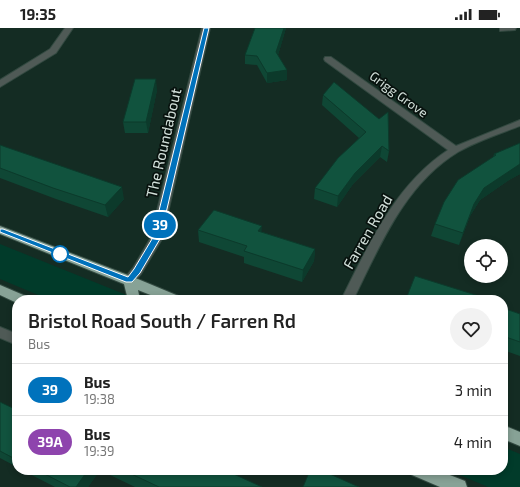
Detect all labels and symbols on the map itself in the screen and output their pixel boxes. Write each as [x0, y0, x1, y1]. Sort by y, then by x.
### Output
street label: Grigg Grove [367, 67, 431, 121]
street label: The Roundabout [142, 86, 184, 199]
street label: Farren Road [339, 191, 396, 272]
line badge: 39 [142, 212, 178, 238]
unlabelled marker [51, 245, 69, 263]

